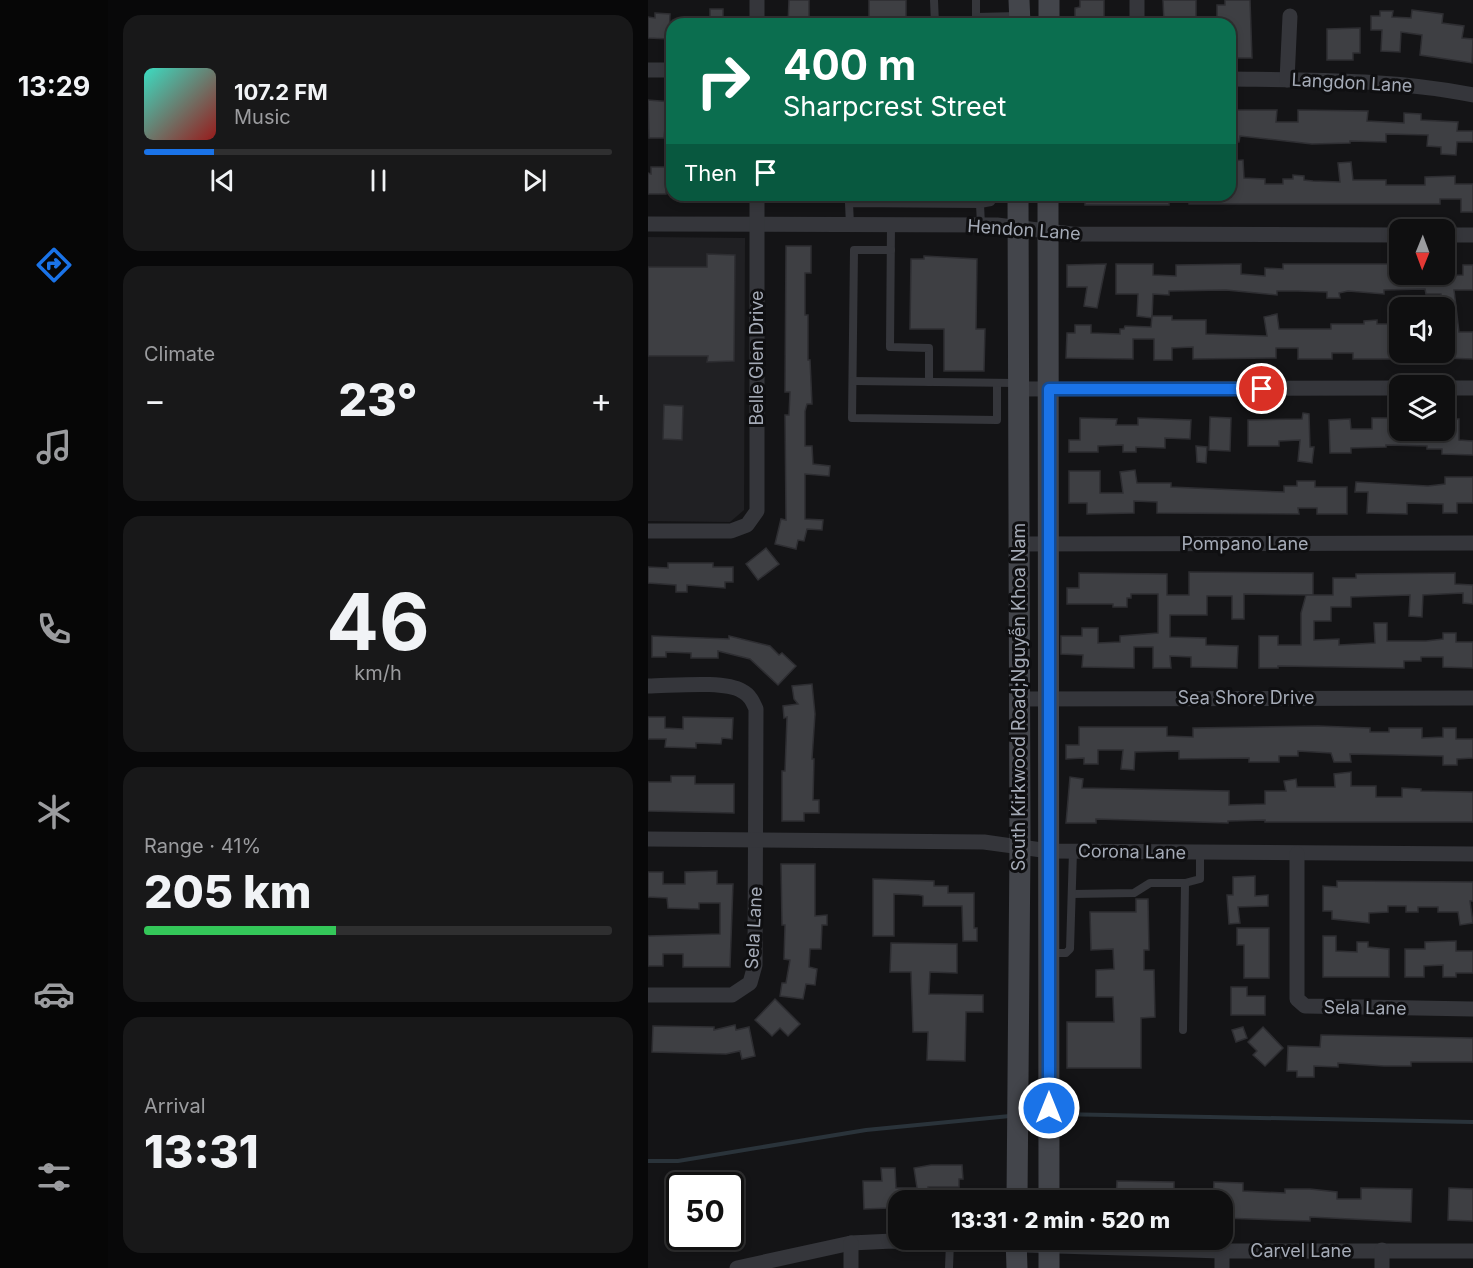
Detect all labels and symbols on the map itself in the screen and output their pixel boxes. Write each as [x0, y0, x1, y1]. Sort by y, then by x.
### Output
street label: Langdon Lane [1291, 69, 1413, 96]
street label: Hendon Lane [967, 215, 1081, 244]
north arrow [1389, 219, 1455, 285]
street label: Belle Glen Drive [746, 290, 767, 426]
pin [1236, 363, 1287, 414]
street label: South Kirkwood Road;Nguyễn Khoa Nam [1008, 523, 1029, 871]
street label: Pompano Lane [1181, 533, 1309, 554]
street label: Sea Shore Drive [1177, 687, 1315, 708]
street label: Corona Lane [1078, 840, 1186, 863]
street label: Sela Lane [741, 886, 766, 970]
street label: Sela Lane [1323, 996, 1407, 1019]
position arrow [1017, 1076, 1081, 1140]
speed limit sign: 50 [666, 1172, 744, 1250]
street label: Carvel Lane [1250, 1240, 1352, 1261]

